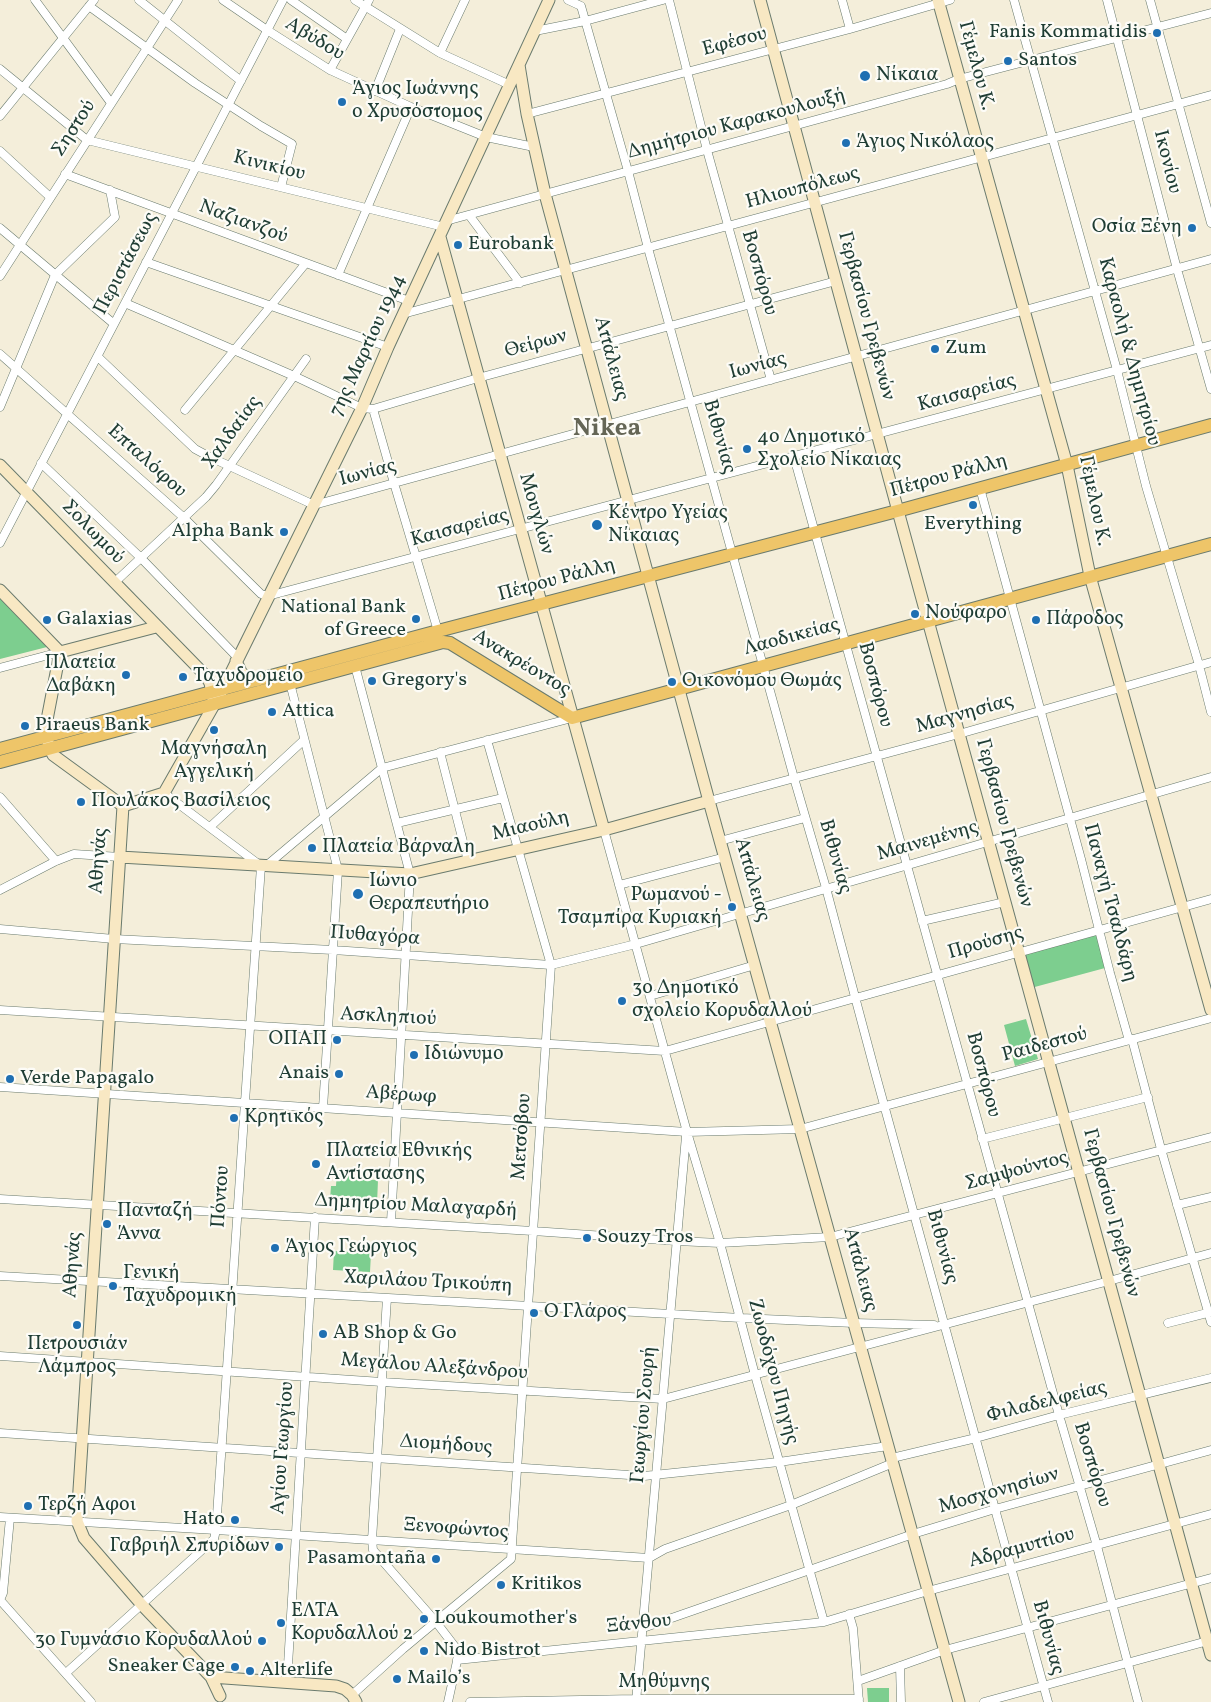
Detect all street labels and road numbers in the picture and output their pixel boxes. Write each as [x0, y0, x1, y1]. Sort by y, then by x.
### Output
street label: Αβύδου [280, 13, 348, 67]
street label: Γέμελου Κ. [952, 19, 998, 113]
street label: Εφέσου [700, 23, 770, 63]
street label: Δημήτριου Καρακουλουξή [625, 84, 849, 166]
street label: Σηστού [48, 96, 102, 162]
street label: Ικονίου [1147, 128, 1185, 196]
street label: Κινικίου [231, 146, 307, 188]
street label: Ηλιουπόλεως [744, 162, 862, 216]
street label: Ναζιανζού [195, 196, 291, 250]
street label: Περιστάσεως [90, 208, 164, 320]
street label: Βοσπόρου [734, 228, 782, 318]
street label: Γερβασίου Γρεβενών [831, 229, 899, 403]
street label: Καραολή & Δημητρίου [1091, 255, 1165, 449]
street label: 7ης Μαρτίου 1944 [326, 271, 412, 421]
street label: Αττάλειας [587, 314, 633, 404]
street label: Θείρων [502, 325, 570, 365]
street label: Ιωνίας [727, 348, 789, 386]
street label: Καισαρείας [915, 369, 1019, 419]
street label: Χαλδαίας [198, 392, 268, 474]
street label: Βιθυνίας [696, 397, 740, 477]
street label: Επταλόφου [101, 420, 191, 504]
street label: Πέτρου Ράλλη [888, 450, 1010, 504]
street label: Γέμελου Κ. [1072, 454, 1114, 548]
street label: Ιωνίας [337, 455, 399, 493]
street label: Μουγλών [512, 471, 558, 557]
street label: Σολωμού [56, 496, 128, 570]
street label: Καισαρείας [408, 504, 512, 554]
street label: Πέτρου Ράλλη [496, 554, 618, 608]
street label: Λαοδικείας [741, 614, 843, 662]
street label: Ανακρέοντος [468, 625, 574, 703]
street label: Βοσπόρου [851, 640, 897, 730]
street label: Μαγνησίας [913, 690, 1017, 740]
street label: Γερβασίου Γρεβενών [969, 736, 1037, 910]
street label: Μιαούλη [490, 806, 572, 848]
street label: Μαινεμένης [875, 816, 981, 868]
street label: Βιθυνίας [812, 817, 856, 897]
street label: Παναγή Τσαλδάρη [1076, 821, 1142, 985]
street label: Αθηνάς [86, 827, 114, 895]
street label: Αττάλειας [728, 835, 774, 925]
street label: Πυθαγόρα [329, 922, 421, 952]
street label: Προύσης [945, 922, 1027, 966]
street label: Ασκληπιού [339, 1003, 437, 1033]
street label: Ραιδεστού [1000, 1023, 1090, 1069]
street label: Βοσπόρου [959, 1030, 1005, 1120]
street label: Αβέρωφ [365, 1082, 437, 1110]
street label: Μετσόβου [508, 1093, 538, 1181]
street label: Γερβασίου Γρεβενών [1076, 1126, 1144, 1300]
street label: Σαμψούντος [963, 1147, 1071, 1197]
street label: Πόντου [208, 1165, 236, 1229]
street label: Δημητρίου Μαλαγαρδή [314, 1190, 518, 1224]
street label: Βιθυνίας [920, 1207, 962, 1287]
street label: Αττάλειας [836, 1225, 882, 1315]
street label: Αθηνάς [60, 1231, 88, 1299]
street label: Χαριλάου Τρικούπη [343, 1267, 513, 1299]
street label: Ζωοδόχου Πηγής [741, 1297, 803, 1447]
street label: Γεωργίου Σουρή [627, 1345, 663, 1485]
street label: Μεγάλου Αλεξάνδρου [340, 1349, 528, 1387]
street label: Φιλαδελφείας [985, 1377, 1109, 1429]
street label: Αγίου Γεωργίου [267, 1381, 301, 1515]
street label: Βοσπόρου [1067, 1420, 1115, 1510]
street label: Διομήδους [399, 1431, 493, 1461]
street label: Μοσχονησίων [936, 1463, 1062, 1521]
street label: Ξενοφώντος [403, 1514, 509, 1546]
street label: Αδραμυττίου [966, 1523, 1078, 1575]
street label: Βιθυνίας [1026, 1598, 1068, 1678]
street label: Ξάνθου [605, 1610, 673, 1640]
street label: Μηθύμνης [618, 1671, 710, 1695]

